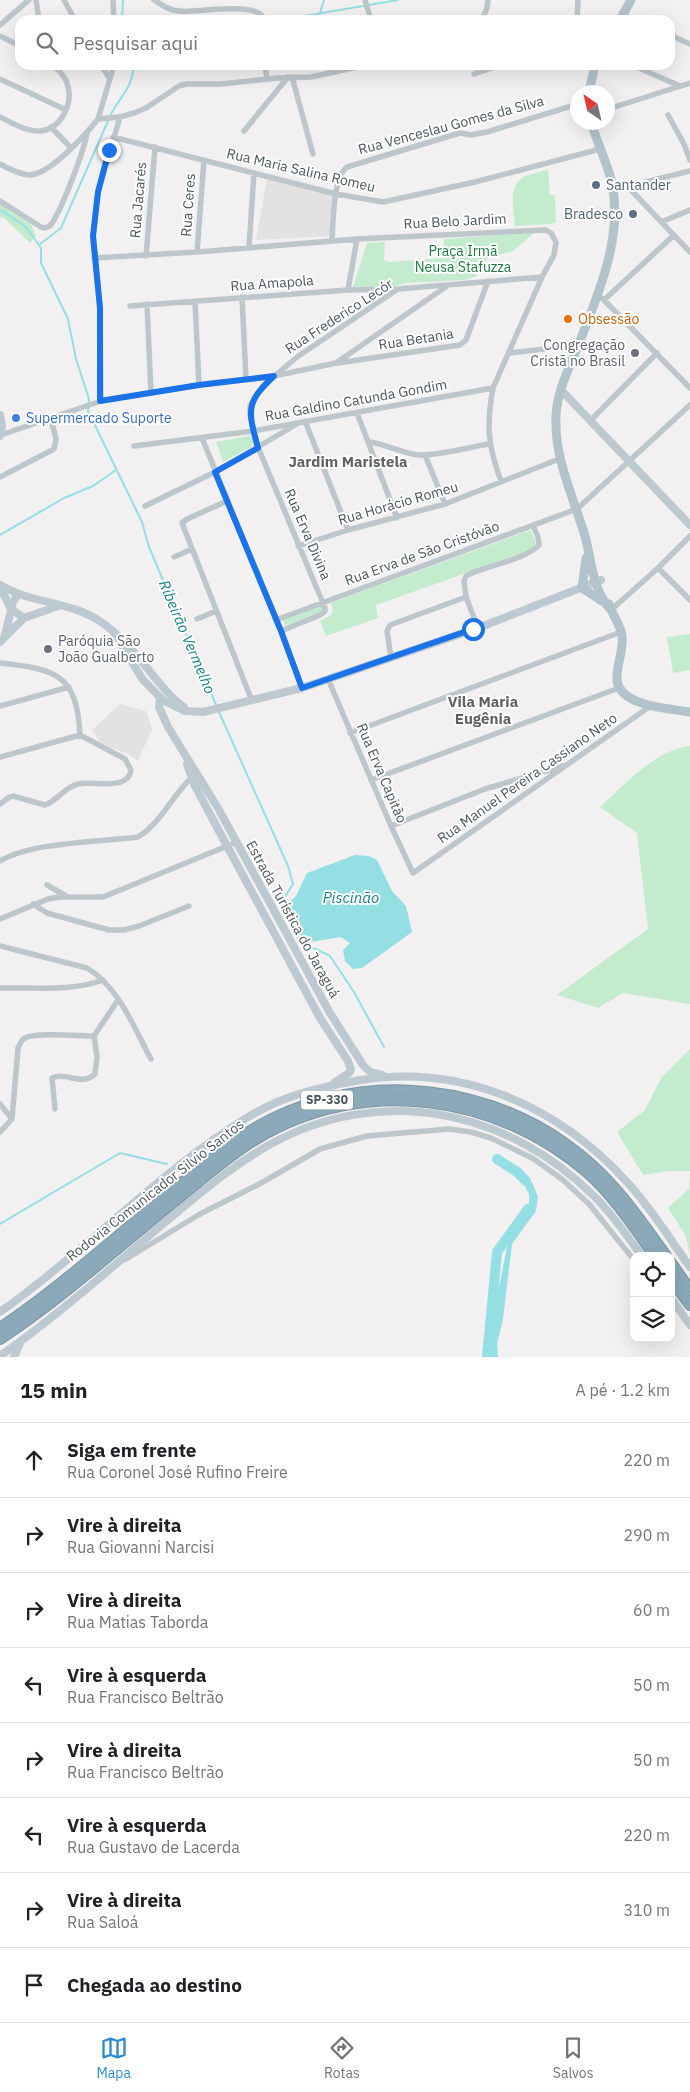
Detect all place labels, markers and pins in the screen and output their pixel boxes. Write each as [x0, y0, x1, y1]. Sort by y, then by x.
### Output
place label: Santander [606, 176, 671, 194]
marker: Santander [590, 179, 602, 191]
place label: Bradesco [564, 205, 623, 223]
marker: Bradesco [627, 208, 639, 220]
place label: Obsessão [578, 310, 640, 328]
marker: Obsessão [562, 313, 574, 325]
place label: Congregação Cristã no Brasil [530, 336, 625, 370]
marker: Congregação Cristã no Brasil [629, 347, 641, 359]
place label: Supermercado Suporte [26, 409, 172, 427]
marker: Supermercado Suporte [10, 412, 22, 424]
place label: Paróquia São João Gualberto [58, 632, 154, 666]
marker: Paróquia São João Gualberto [42, 643, 54, 655]

